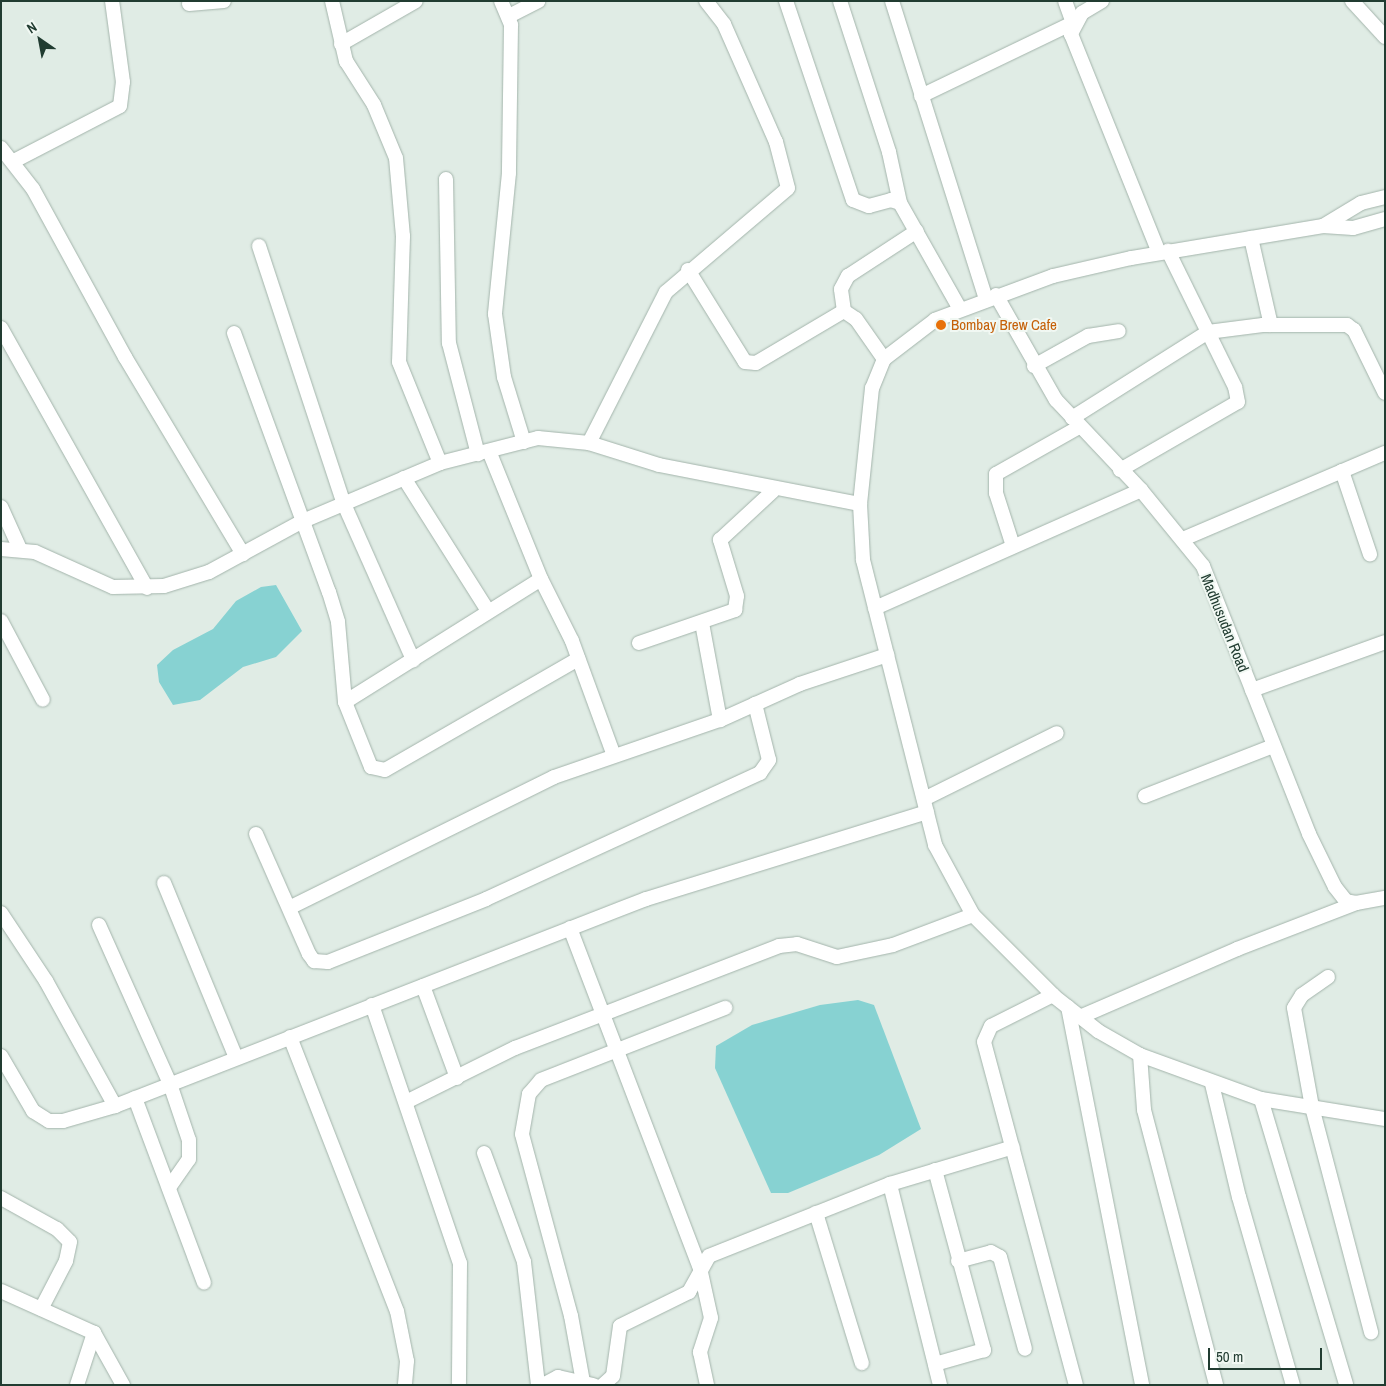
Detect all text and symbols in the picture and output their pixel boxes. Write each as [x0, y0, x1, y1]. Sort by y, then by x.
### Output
north arrow [15, 15, 65, 65]
text: N [23, 18, 40, 37]
place label: Bombay Brew Cafe [951, 316, 1057, 334]
marker: Bombay Brew Cafe [935, 319, 947, 331]
street label: Madhusudan Road [1197, 571, 1253, 675]
scale bar [1211, 1338, 1325, 1370]
text: 50 m [1216, 1346, 1243, 1367]

